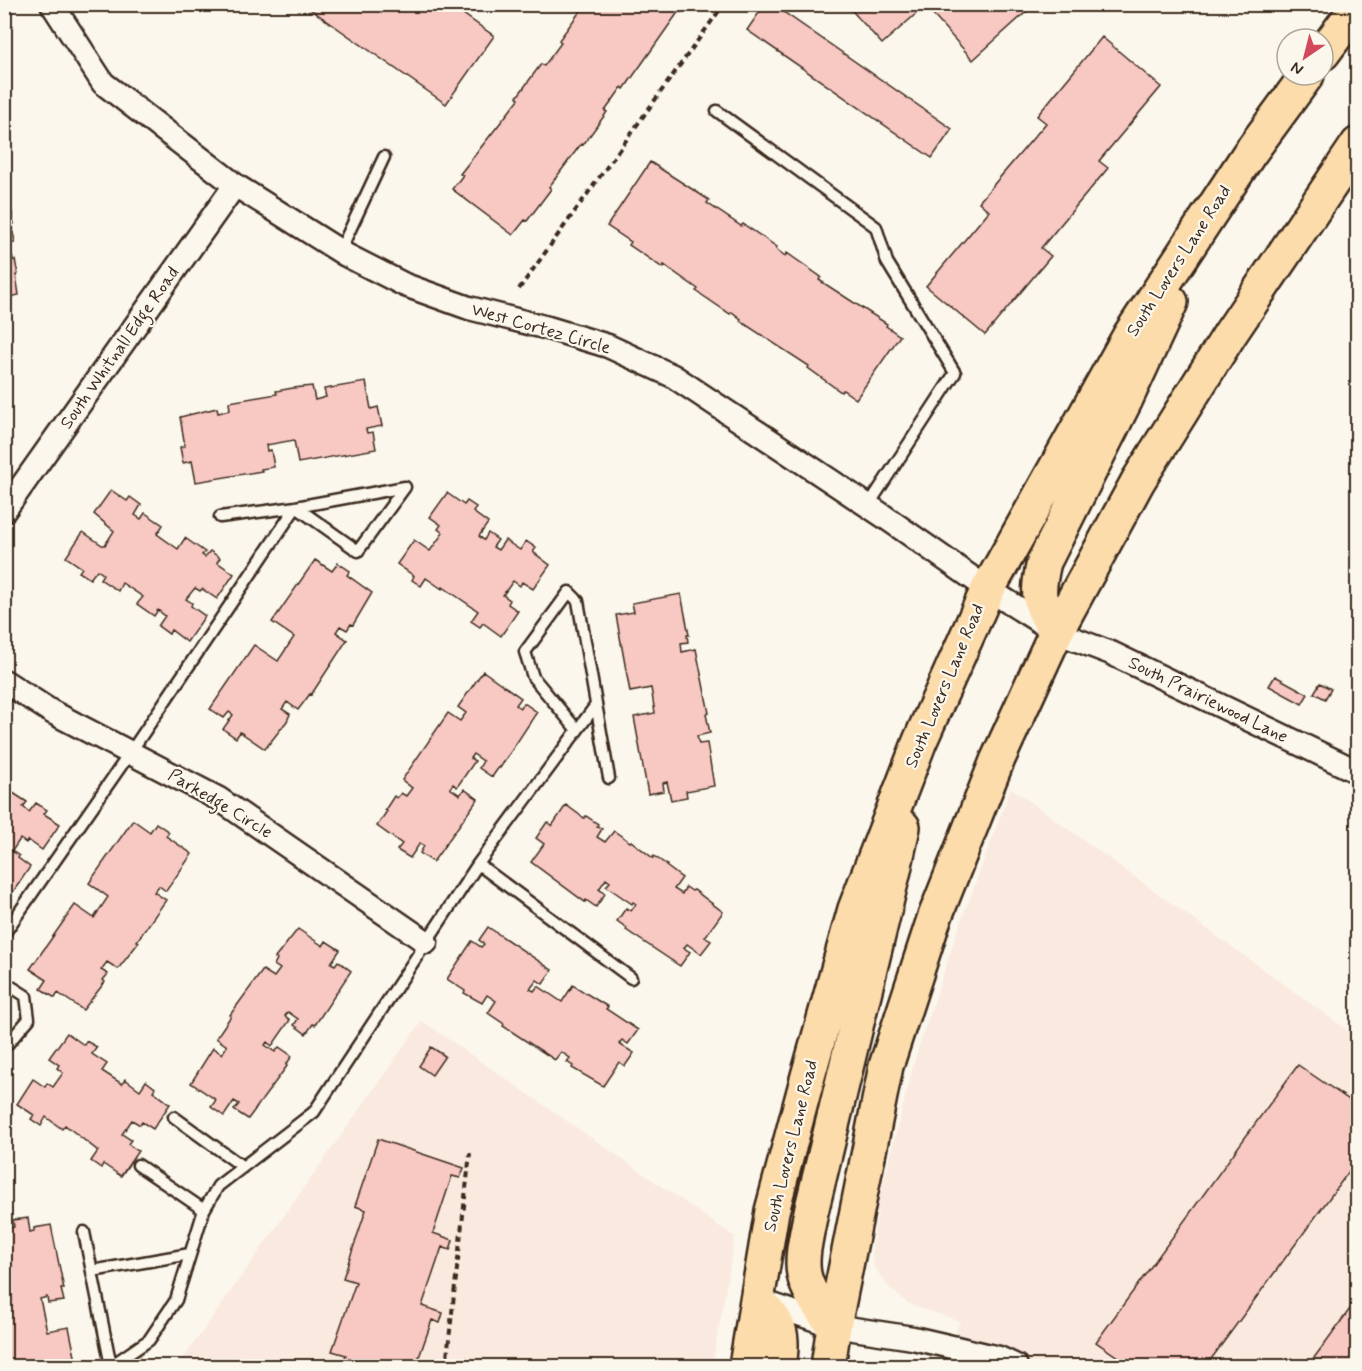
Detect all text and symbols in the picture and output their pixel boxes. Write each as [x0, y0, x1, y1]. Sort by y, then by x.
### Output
north arrow [1275, 27, 1335, 87]
text: N [1287, 56, 1308, 80]
street label: South Lovers Lane Road [1121, 181, 1237, 341]
street label: South Whitnall Edge Road [55, 262, 187, 435]
street label: West Cortez Circle [469, 298, 614, 360]
street label: South Lovers Lane Road [900, 600, 990, 772]
street label: South Prairiewood Lane [1124, 651, 1292, 749]
street label: Parkedge Circle [162, 763, 277, 846]
street label: South Lovers Lane Road [758, 1058, 824, 1234]

